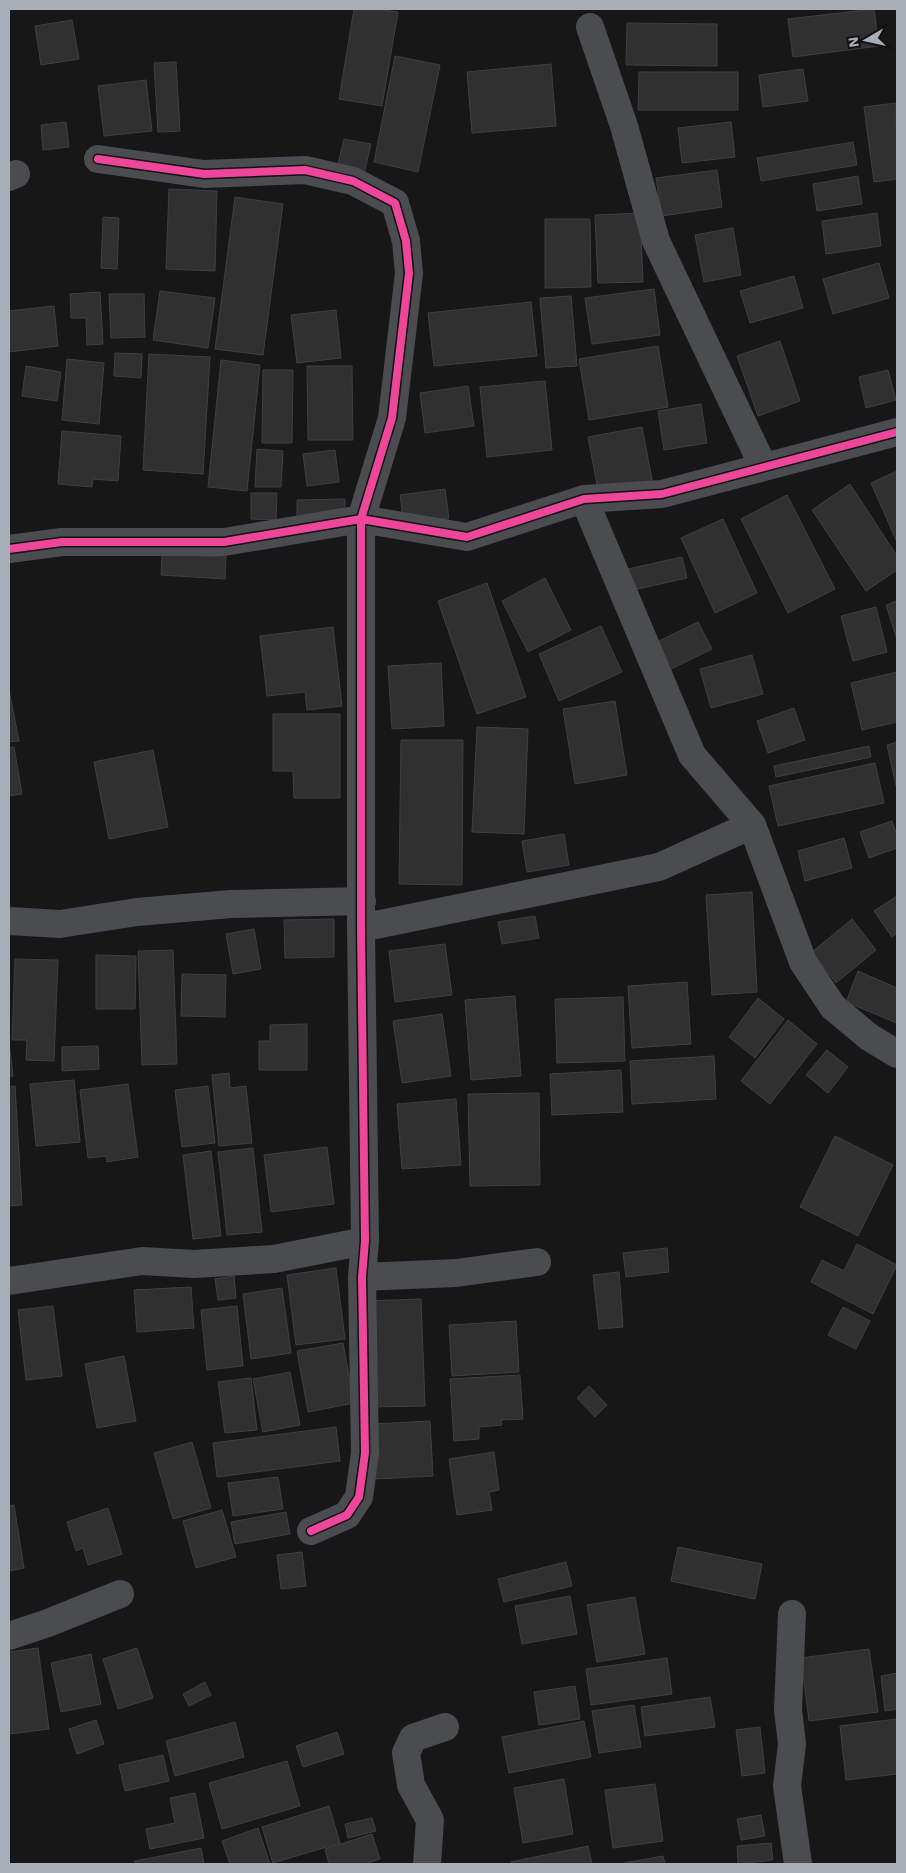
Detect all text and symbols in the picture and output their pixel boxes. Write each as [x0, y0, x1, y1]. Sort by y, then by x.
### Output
north arrow [841, 15, 891, 65]
text: N [844, 36, 862, 48]

